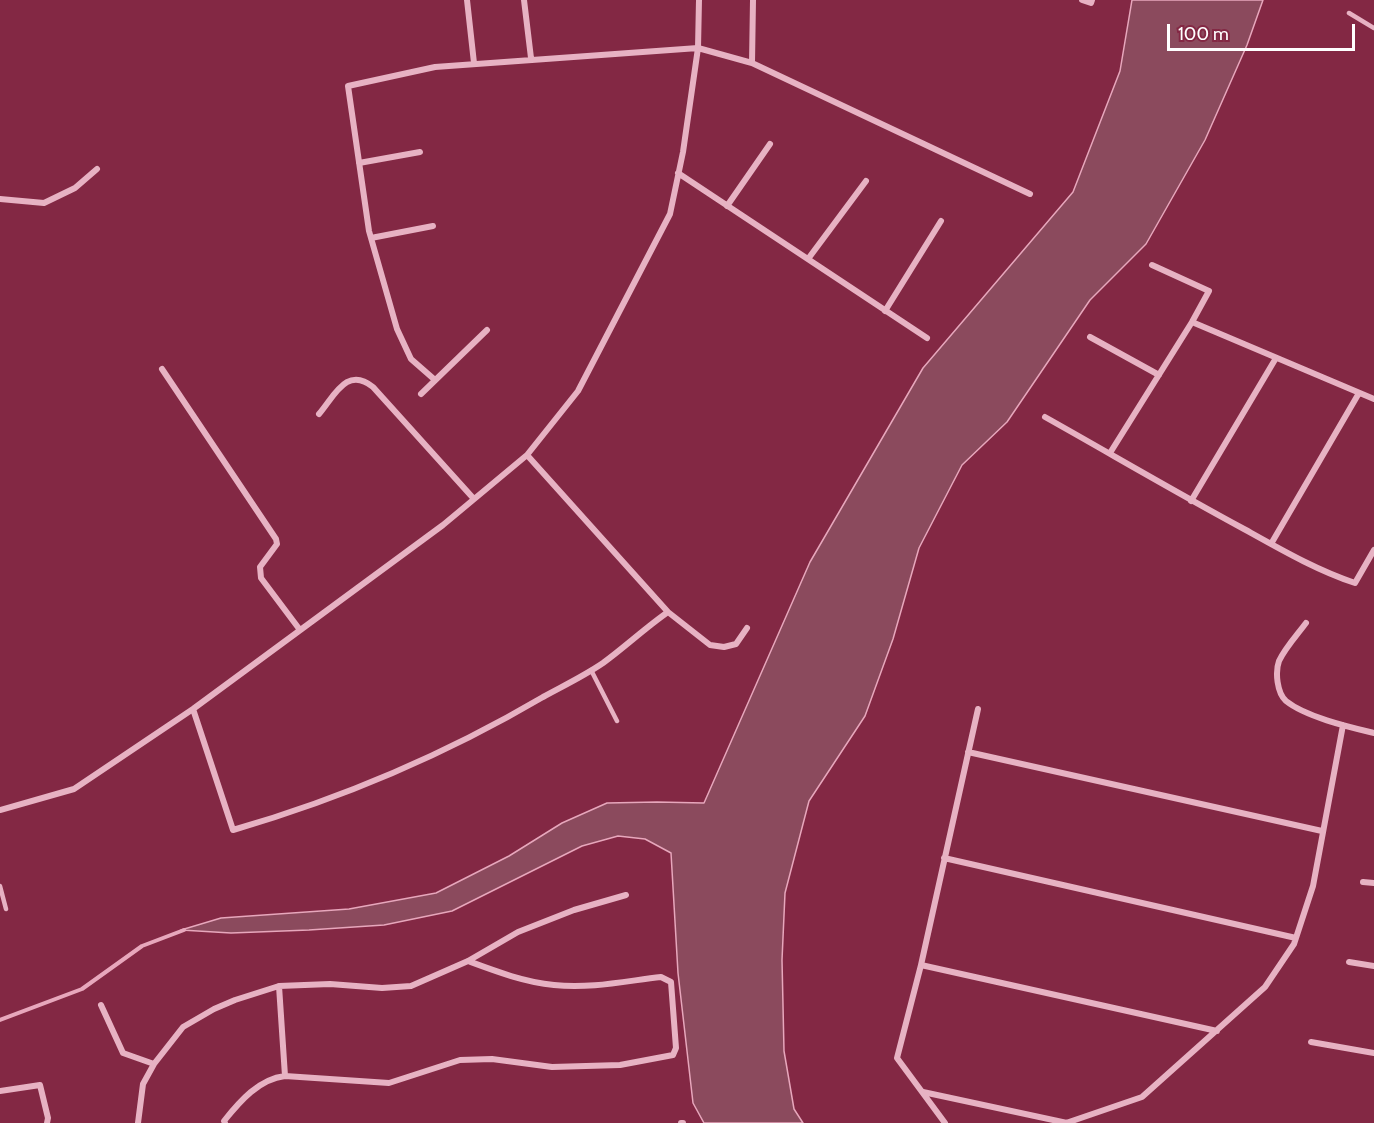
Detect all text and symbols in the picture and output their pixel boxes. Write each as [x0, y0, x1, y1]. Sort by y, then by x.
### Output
scale bar [1170, 12, 1358, 50]
text: 100 m [1178, 23, 1229, 45]

